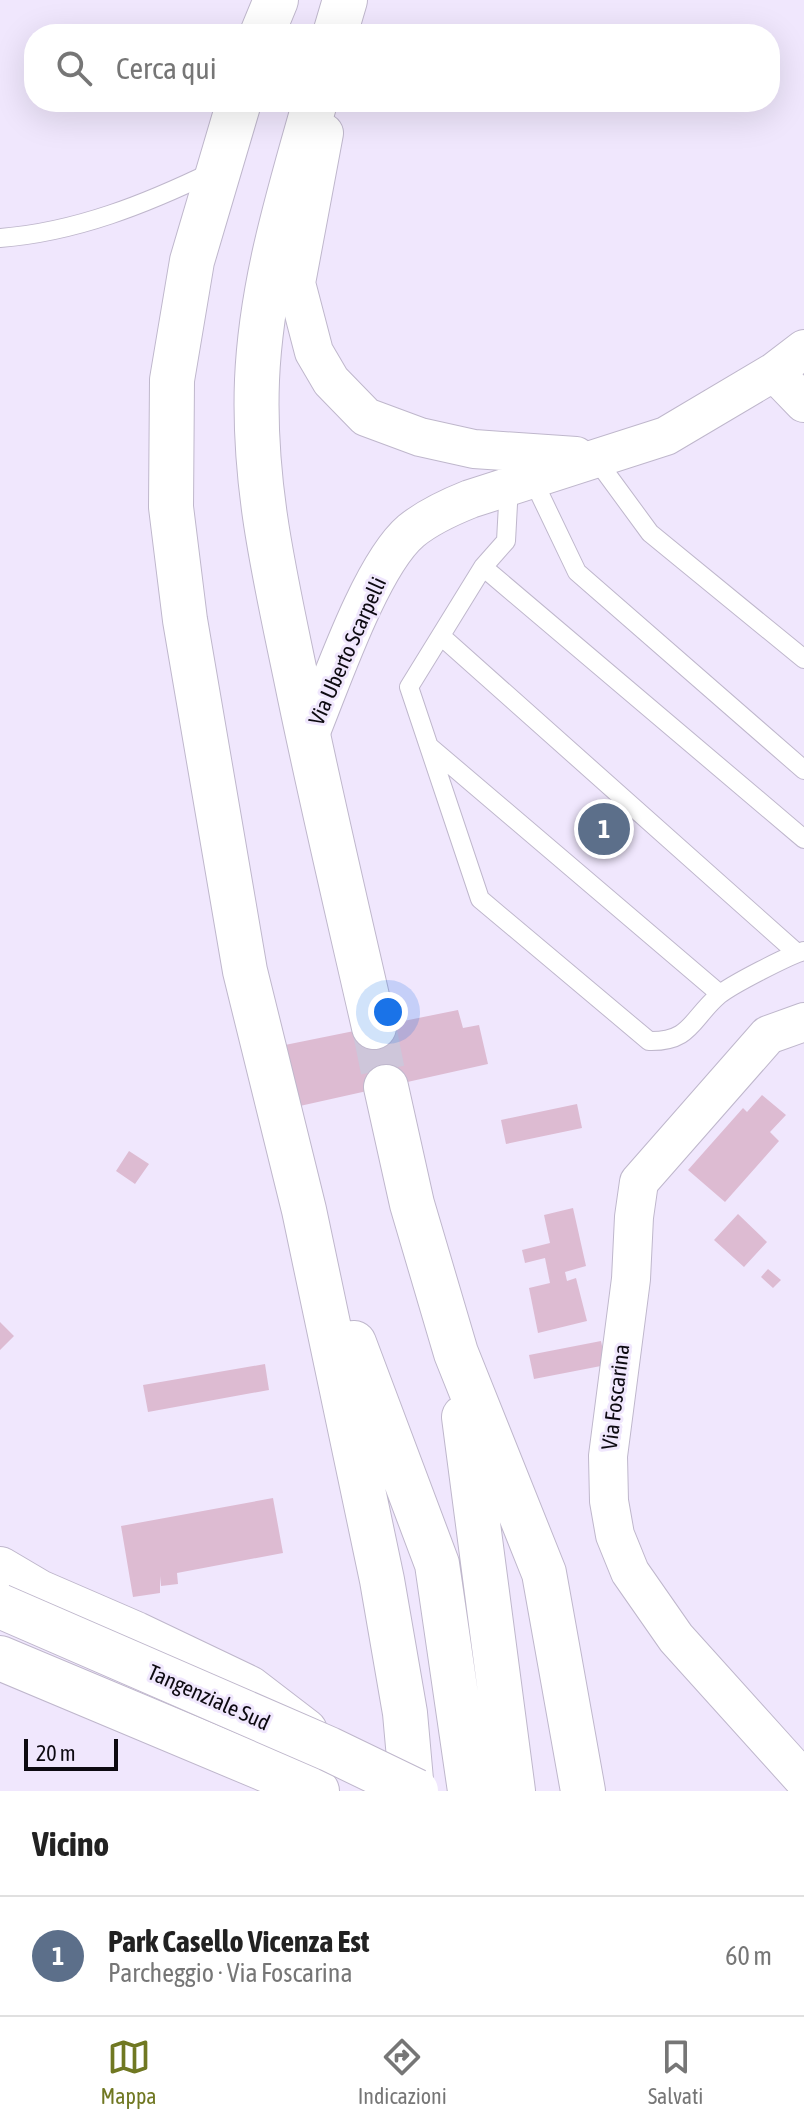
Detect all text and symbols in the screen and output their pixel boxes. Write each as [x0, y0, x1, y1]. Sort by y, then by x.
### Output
search box [24, 24, 780, 112]
icon: search [52, 46, 96, 90]
text: Cerca qui [116, 51, 217, 85]
street label: Via Uberto Scarpelli [303, 573, 391, 729]
pin: 1 [578, 799, 630, 859]
your location [368, 992, 408, 1032]
street label: Via Foscarina [596, 1343, 634, 1451]
street label: Tangenziale Sud [144, 1659, 274, 1735]
scale bar [24, 1735, 118, 1771]
text: 20 m [36, 1740, 76, 1766]
text: Vicino [32, 1824, 109, 1863]
text: Park Casello Vicenza Est [108, 1924, 369, 1958]
text: 1 [52, 1941, 64, 1971]
text: 60 m [725, 1941, 772, 1971]
text: Parcheggio · Via Foscarina [108, 1958, 353, 1988]
tab: Mappa [101, 2035, 157, 2109]
tab: Indicazioni [358, 2035, 447, 2109]
tab: Salvati [648, 2035, 703, 2109]

